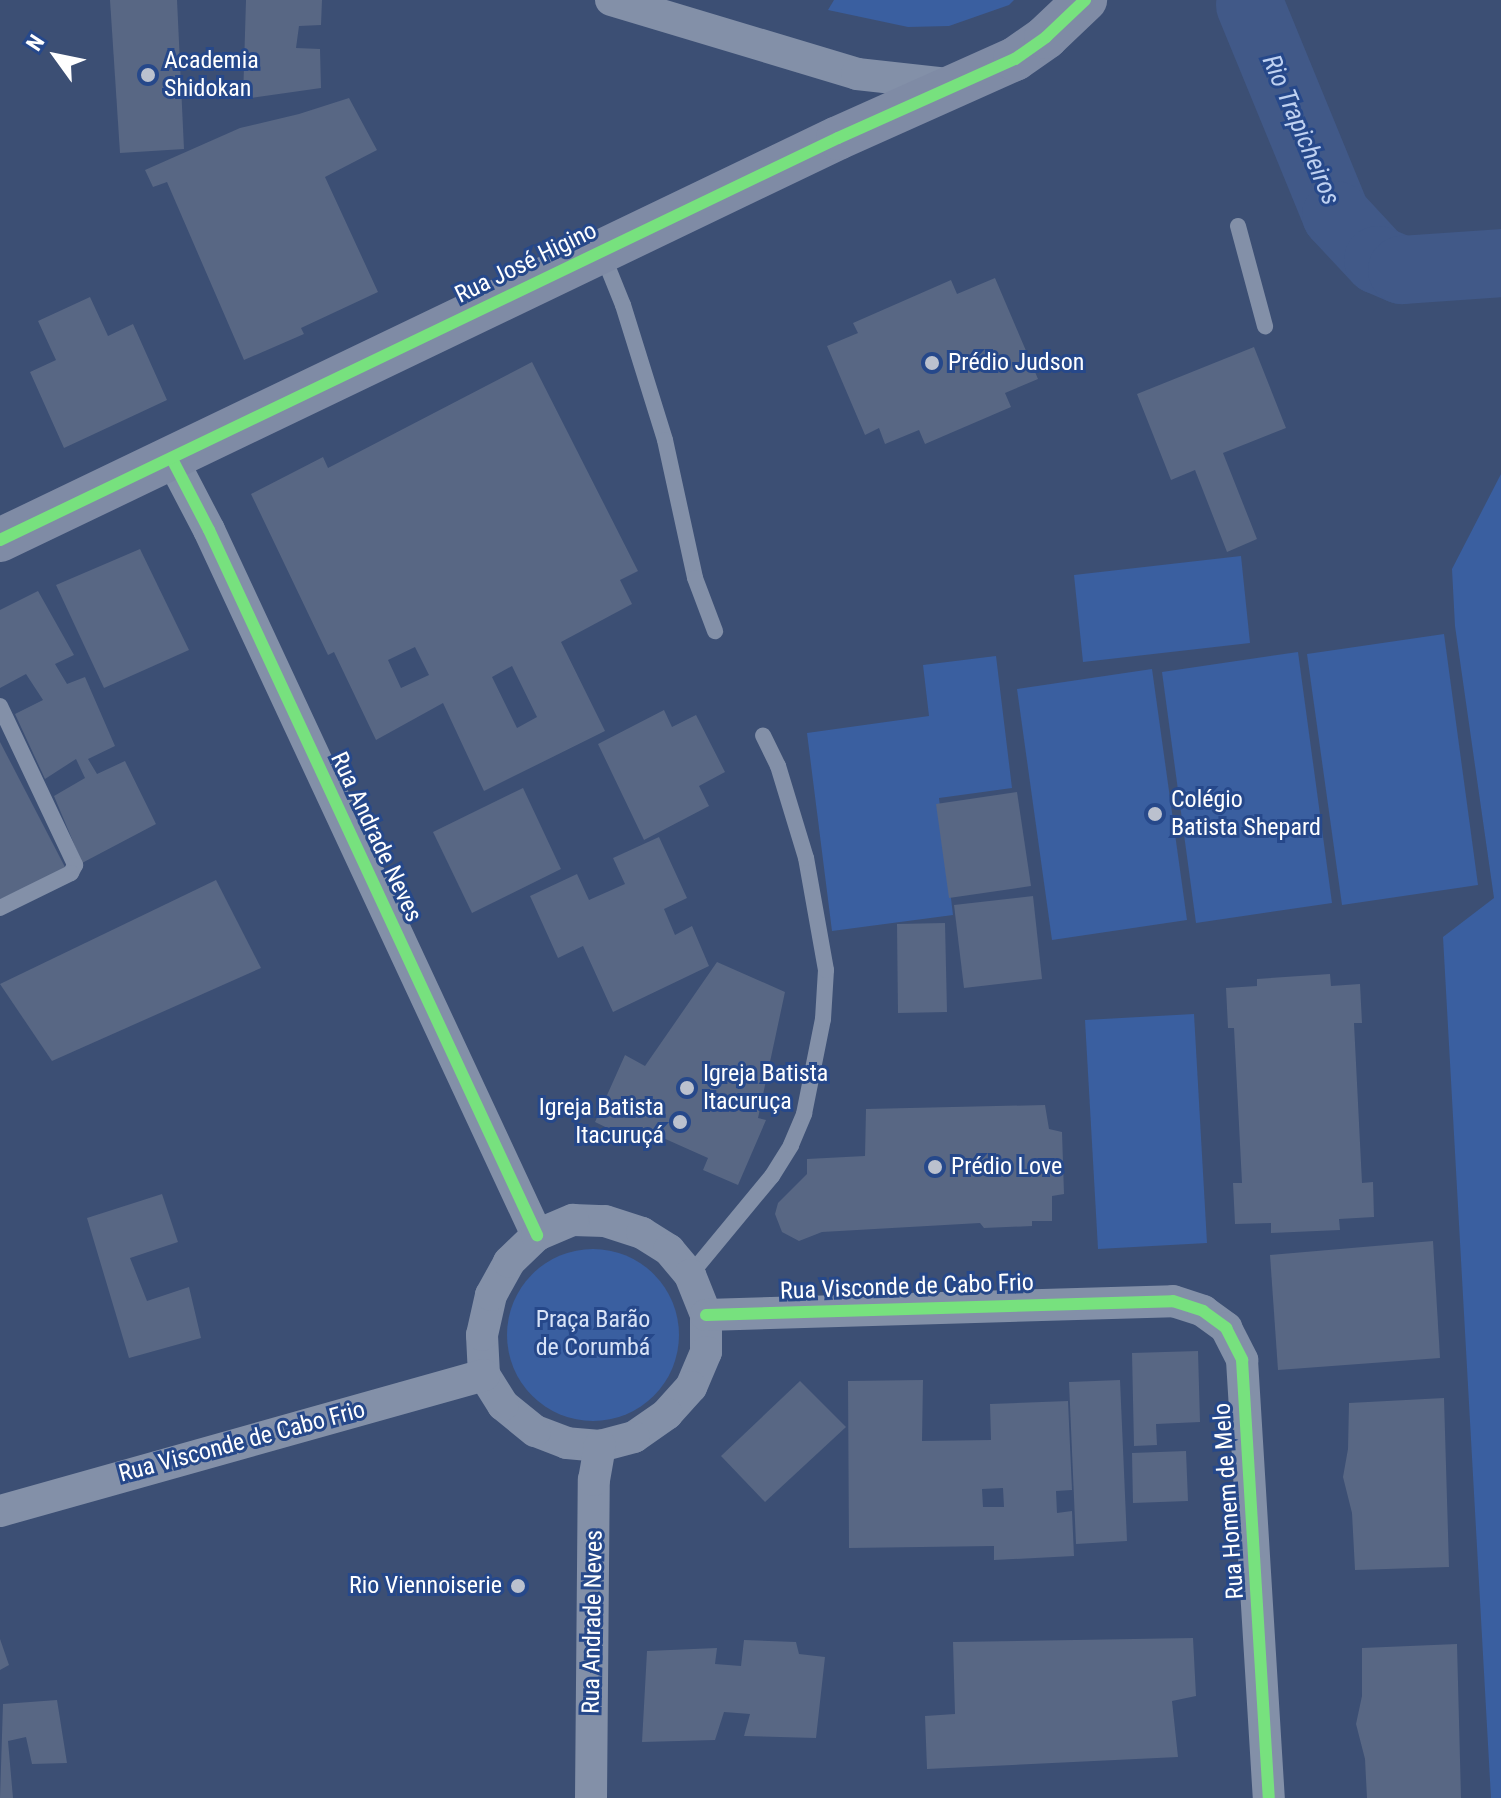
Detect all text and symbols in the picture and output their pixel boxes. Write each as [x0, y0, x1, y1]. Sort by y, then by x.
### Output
north arrow [16, 16, 96, 96]
text: N [21, 30, 50, 55]
place label: Academia Shidokan [164, 47, 259, 103]
water label: Rio Trapicheiros [1255, 50, 1347, 210]
marker: Academia Shidokan [139, 66, 157, 84]
street label: Rua José Higino [450, 216, 602, 310]
place label: Prédio Judson [948, 349, 1084, 377]
marker: Prédio Judson [923, 354, 941, 372]
street label: Rua Andrade Neves [324, 748, 428, 926]
place label: Colégio Batista Shepard [1171, 786, 1321, 842]
marker: Colégio Batista Shepard [1146, 805, 1164, 823]
place label: Igreja Batista Itacuruça [703, 1060, 828, 1116]
marker: Igreja Batista Itacuruça [678, 1079, 696, 1097]
place label: Igreja Batista Itacuruçá [539, 1094, 664, 1150]
marker: Igreja Batista Itacuruçá [671, 1113, 689, 1131]
place label: Prédio Love [951, 1153, 1062, 1181]
marker: Prédio Love [926, 1158, 944, 1176]
street label: Rua Visconde de Cabo Frio [780, 1268, 1034, 1306]
park label: Praça Barão de Corumbá [536, 1306, 650, 1362]
street label: Rua Visconde de Cabo Frio [116, 1395, 368, 1489]
street label: Rua Homem de Melo [1208, 1402, 1250, 1600]
street label: Rua Andrade Neves [577, 1530, 609, 1714]
place label: Rio Viennoiserie [349, 1572, 502, 1600]
marker: Rio Viennoiserie [509, 1577, 527, 1595]

